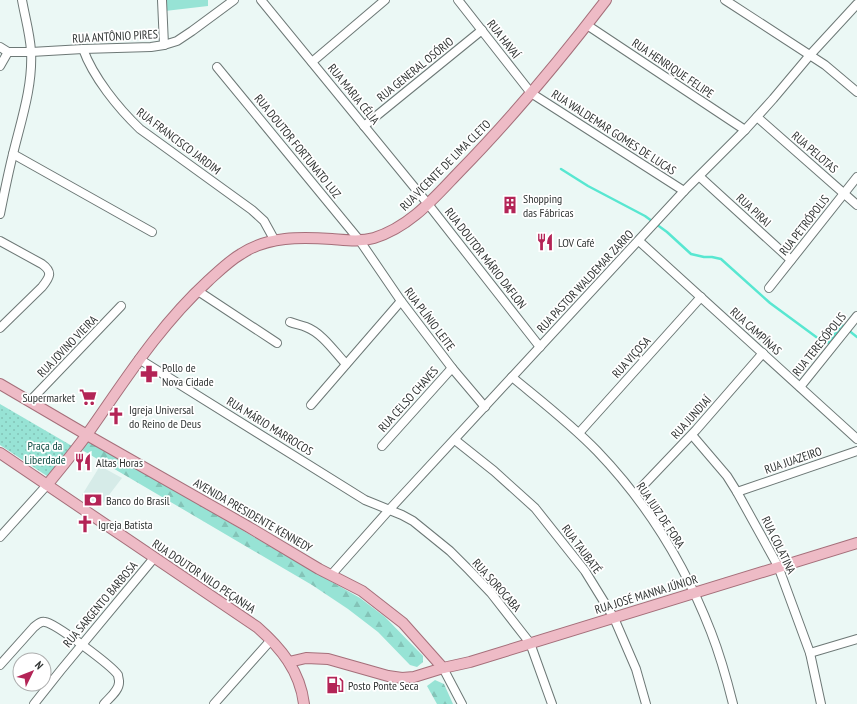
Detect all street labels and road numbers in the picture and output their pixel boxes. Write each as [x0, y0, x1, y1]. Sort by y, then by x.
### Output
street label: RUA HAVAÍ [484, 17, 524, 62]
street label: RUA ANTÔNIO PIRES [72, 26, 158, 46]
street label: RUA GENERAL OSÓRIO [374, 33, 457, 104]
street label: RUA HENRIQUE FELIPE [629, 35, 717, 101]
street label: RUA MARIA CÉLIA [325, 61, 383, 128]
street label: RUA WALDEMAR GOMES DE LUCAS [549, 86, 679, 178]
street label: RUA DOUTOR FORTUNATO LUZ [252, 91, 344, 201]
street label: RUA FRANCISCO JARDIM [134, 105, 224, 177]
street label: RUA VICENTE DE LIMA CLETO [396, 116, 494, 214]
street label: RUA PELOTAS [789, 128, 841, 176]
street label: RUA PIRAI [734, 190, 774, 230]
street label: RUA PETRÓPOLIS [776, 192, 832, 258]
street label: RUA DOUTOR MÁRIO DAFLON [442, 205, 530, 311]
street label: RUA PASTOR WALDEMAR ZARRO [534, 226, 637, 335]
street label: RUA PLÍNIO LEITE [401, 285, 459, 353]
street label: RUA CAMPÍNAS [727, 304, 785, 358]
street label: RUA TERESÓPOLIS [789, 309, 849, 379]
street label: RUA JOVINO VIEIRA [34, 312, 100, 380]
street label: RUA VIÇOSA [609, 333, 654, 381]
street label: RUA CELSO CHAVES [375, 363, 441, 435]
street label: RUA JUNDIAÍ [668, 392, 714, 442]
street label: RUA MÁRIO MARROCOS [224, 393, 316, 459]
street label: RUA JUAZEIRO [762, 443, 824, 477]
street label: AVENIDA PRESIDENTE KENNEDY [191, 475, 316, 555]
street label: RUA JUIZ DE FORA [634, 479, 689, 551]
street label: RUA COLATINA [759, 514, 799, 576]
street label: RUA TAUBATÉ [559, 522, 605, 576]
street label: RUA DOUTOR NILO PEÇANHA [149, 536, 259, 616]
street label: RUA SOROCABA [469, 556, 525, 615]
street label: RUA SARGENTO BARBOSA [60, 558, 141, 650]
street label: RUA JOSÉ MANNA JÚNIOR [593, 571, 700, 617]

